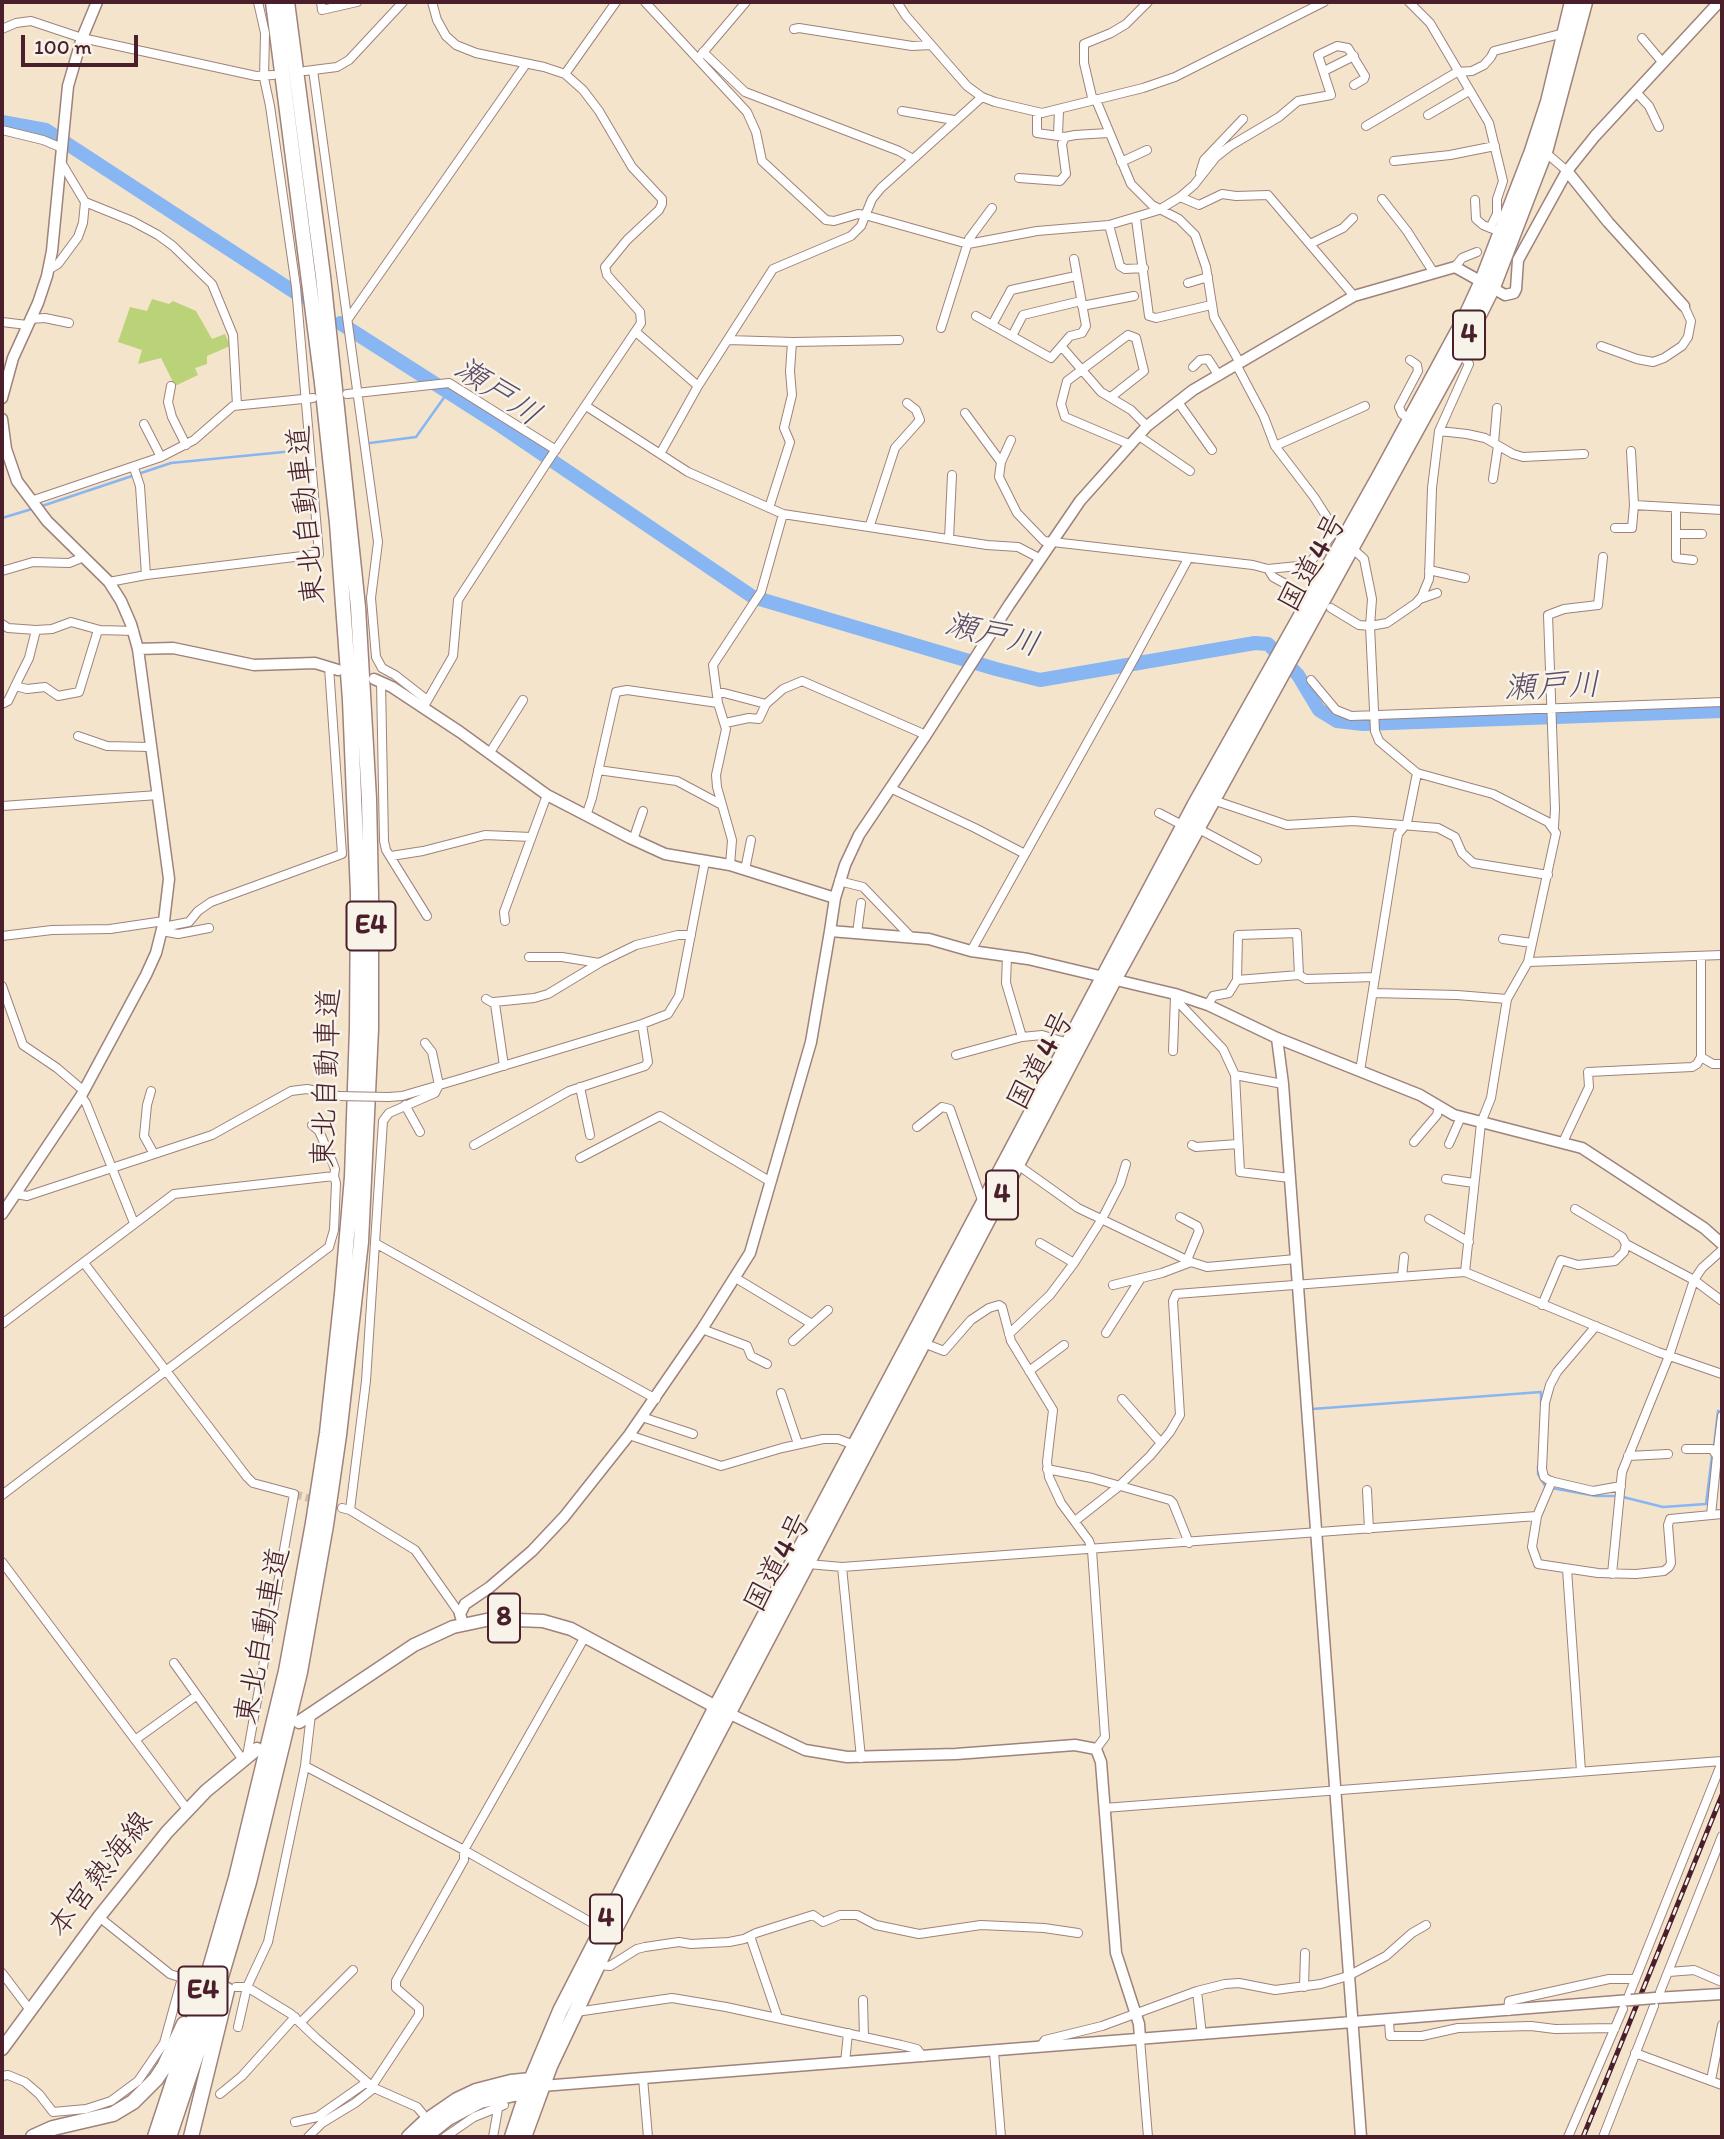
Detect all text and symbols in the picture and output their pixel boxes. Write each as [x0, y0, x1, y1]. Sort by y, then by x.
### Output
scale bar [24, 21, 142, 65]
text: 100 m [34, 34, 92, 59]
road number: 4 [1453, 310, 1485, 360]
water label: 瀬戸川 [446, 350, 548, 436]
street label: 東北自動車道 [282, 424, 334, 606]
street label: 国道4号 [1272, 507, 1356, 619]
water label: 瀬戸川 [941, 606, 1043, 666]
water label: 瀬戸川 [1503, 667, 1601, 709]
road number: E4 [346, 902, 396, 950]
street label: 東北自動車道 [307, 987, 349, 1169]
street label: 国道4号 [1001, 1005, 1083, 1117]
road number: 4 [986, 1170, 1018, 1220]
street label: 国道4号 [738, 1507, 820, 1619]
street label: 東北自動車道 [229, 1544, 299, 1728]
road number: 8 [488, 1594, 520, 1642]
street label: 本宮熱海線 [41, 1805, 161, 1945]
road number: 4 [590, 1895, 622, 1944]
road number: E4 [178, 1966, 228, 2016]

